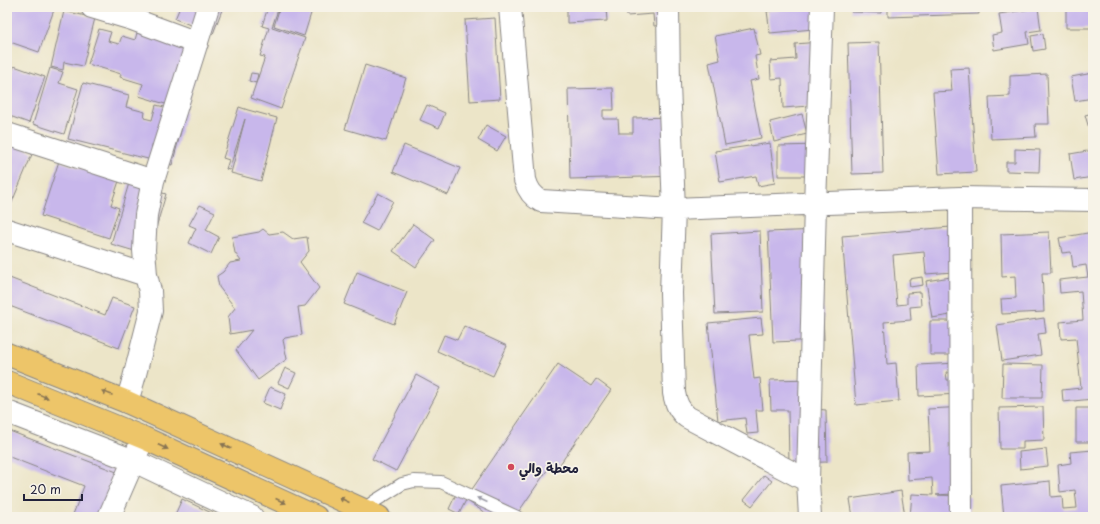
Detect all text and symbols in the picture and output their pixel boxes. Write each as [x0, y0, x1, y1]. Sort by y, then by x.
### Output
one-way arrow [100, 390, 112, 396]
one-way arrow [38, 394, 50, 400]
one-way arrow [220, 443, 231, 449]
one-way arrow [157, 444, 169, 450]
place label: محطة والي [519, 458, 579, 481]
marker: محطة والي [506, 462, 516, 472]
scale bar [24, 476, 82, 502]
text: 20 m [30, 480, 61, 498]
one-way arrow [338, 497, 349, 503]
one-way arrow [476, 497, 488, 503]
one-way arrow [275, 498, 287, 504]

